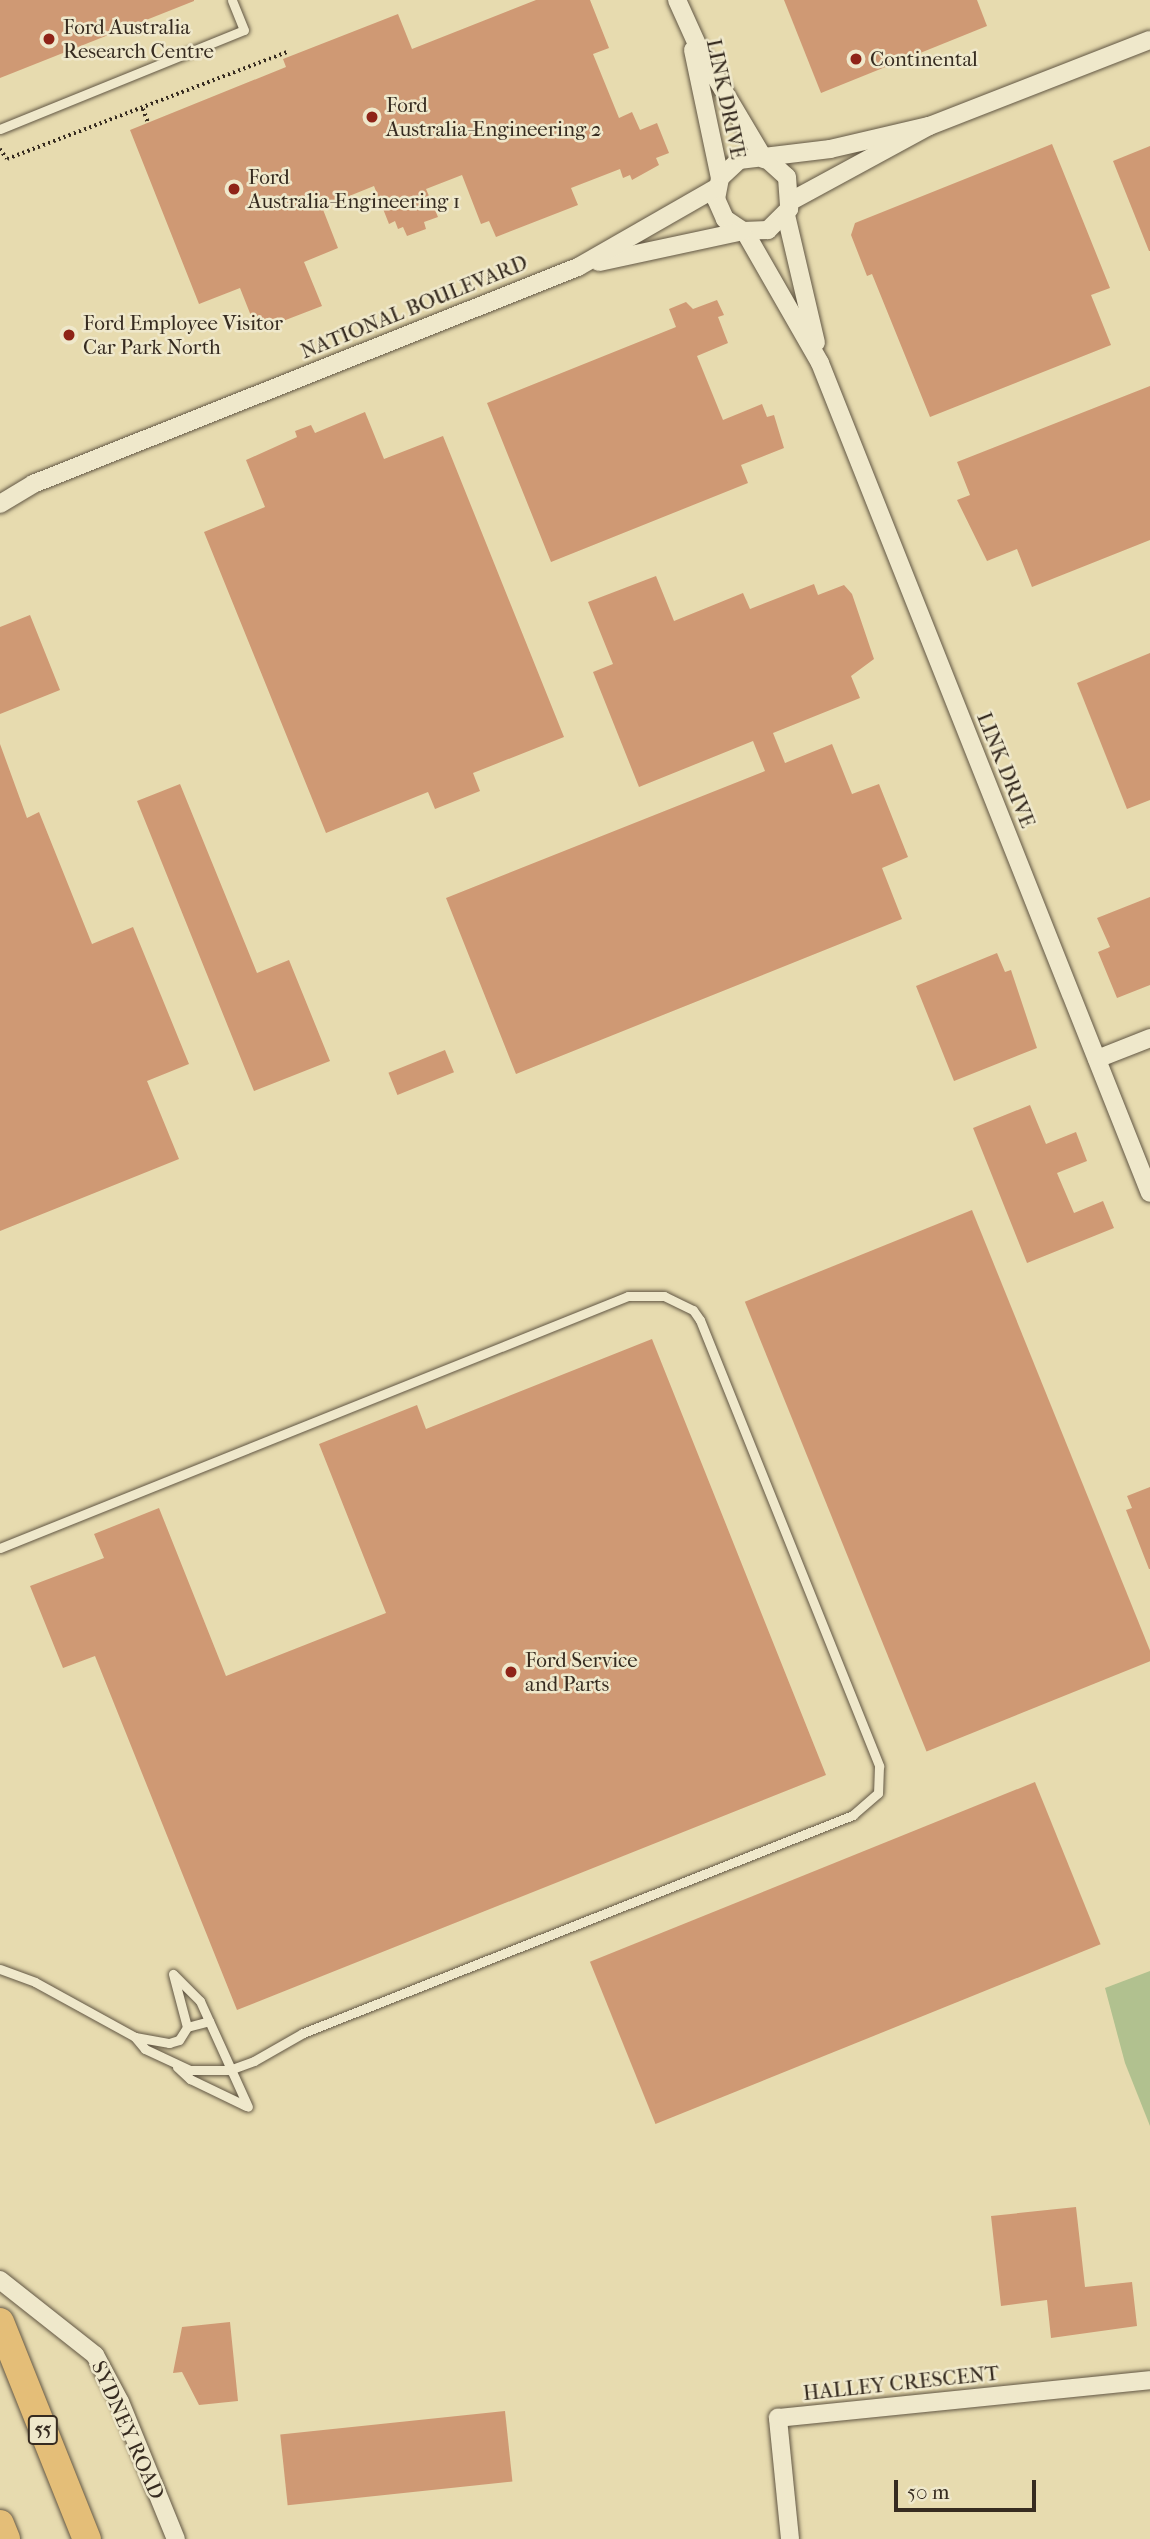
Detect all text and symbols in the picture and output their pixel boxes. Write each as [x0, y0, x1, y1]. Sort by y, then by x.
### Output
place label: Ford Australia Research Centre [63, 14, 214, 64]
marker: Ford Australia Research Centre [41, 31, 57, 47]
street label: LINK DRIVE [701, 37, 751, 161]
place label: Continental [870, 46, 978, 72]
marker: Continental [848, 51, 864, 67]
place label: Ford Australia-Engineering 2 [386, 92, 602, 142]
marker: Ford Australia-Engineering 2 [364, 109, 380, 125]
place label: Ford Australia-Engineering 1 [248, 164, 460, 214]
marker: Ford Australia-Engineering 1 [226, 181, 242, 197]
street label: NATIONAL BOULEVARD [297, 250, 531, 364]
place label: Ford Employee Visitor Car Park North [83, 310, 283, 360]
marker: Ford Employee Visitor Car Park North [61, 327, 77, 343]
street label: LINK DRIVE [971, 709, 1041, 831]
place label: Ford Service and Parts [525, 1647, 638, 1697]
marker: Ford Service and Parts [503, 1664, 519, 1680]
street label: SYDNEY ROAD [86, 2357, 170, 2503]
street label: HALLEY CRESCENT [802, 2360, 1000, 2406]
road number: 55 [27, 2414, 59, 2446]
scale bar [898, 2466, 1040, 2510]
text: 50 m [907, 2480, 950, 2504]

